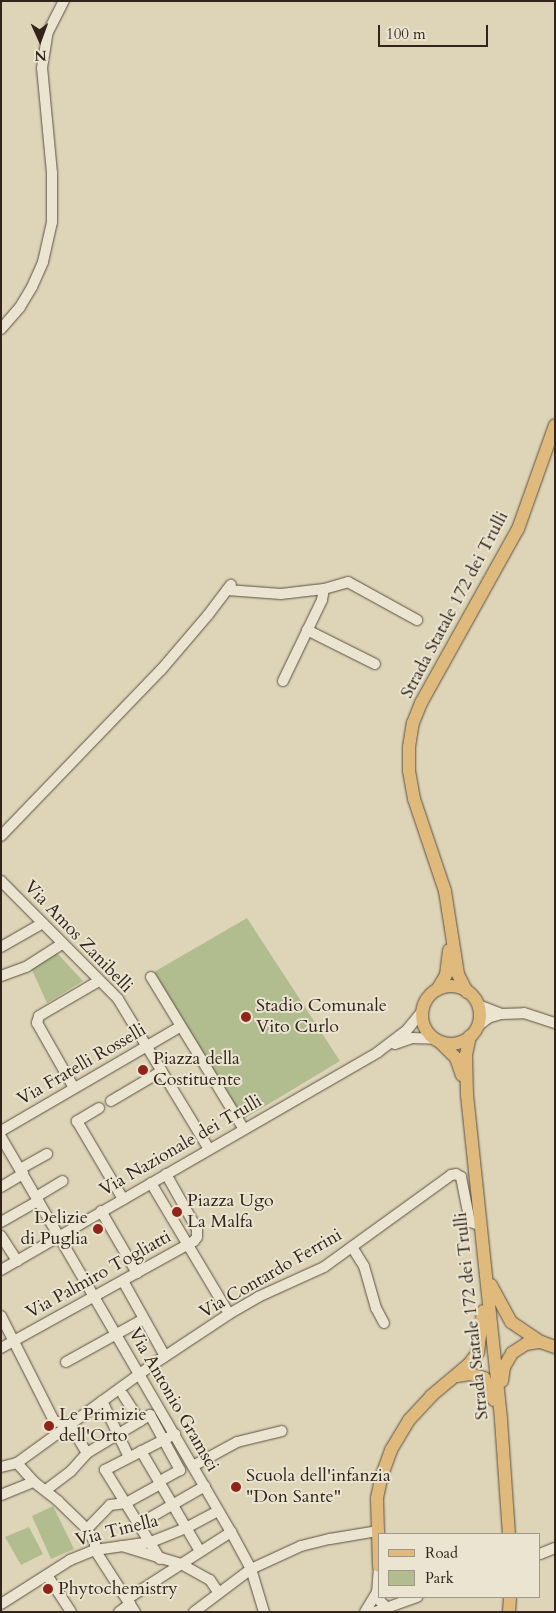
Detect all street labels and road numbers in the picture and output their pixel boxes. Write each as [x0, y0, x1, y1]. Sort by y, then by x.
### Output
street label: Strada Statale 172 dei Trulli [396, 508, 514, 702]
street label: Via Amos Zanibelli [19, 876, 137, 998]
street label: Via Fratelli Rosselli [14, 1019, 150, 1111]
street label: Via Nazionale dei Trulli [96, 1091, 266, 1201]
street label: Strada Statale 172 dei Trulli [450, 1211, 494, 1421]
street label: Via Contardo Ferrini [196, 1224, 346, 1324]
street label: Via Palmiro Togliatti [23, 1226, 175, 1324]
street label: Via Antonio Gramsci [123, 1324, 223, 1476]
street label: Via Tinella [73, 1510, 161, 1552]

